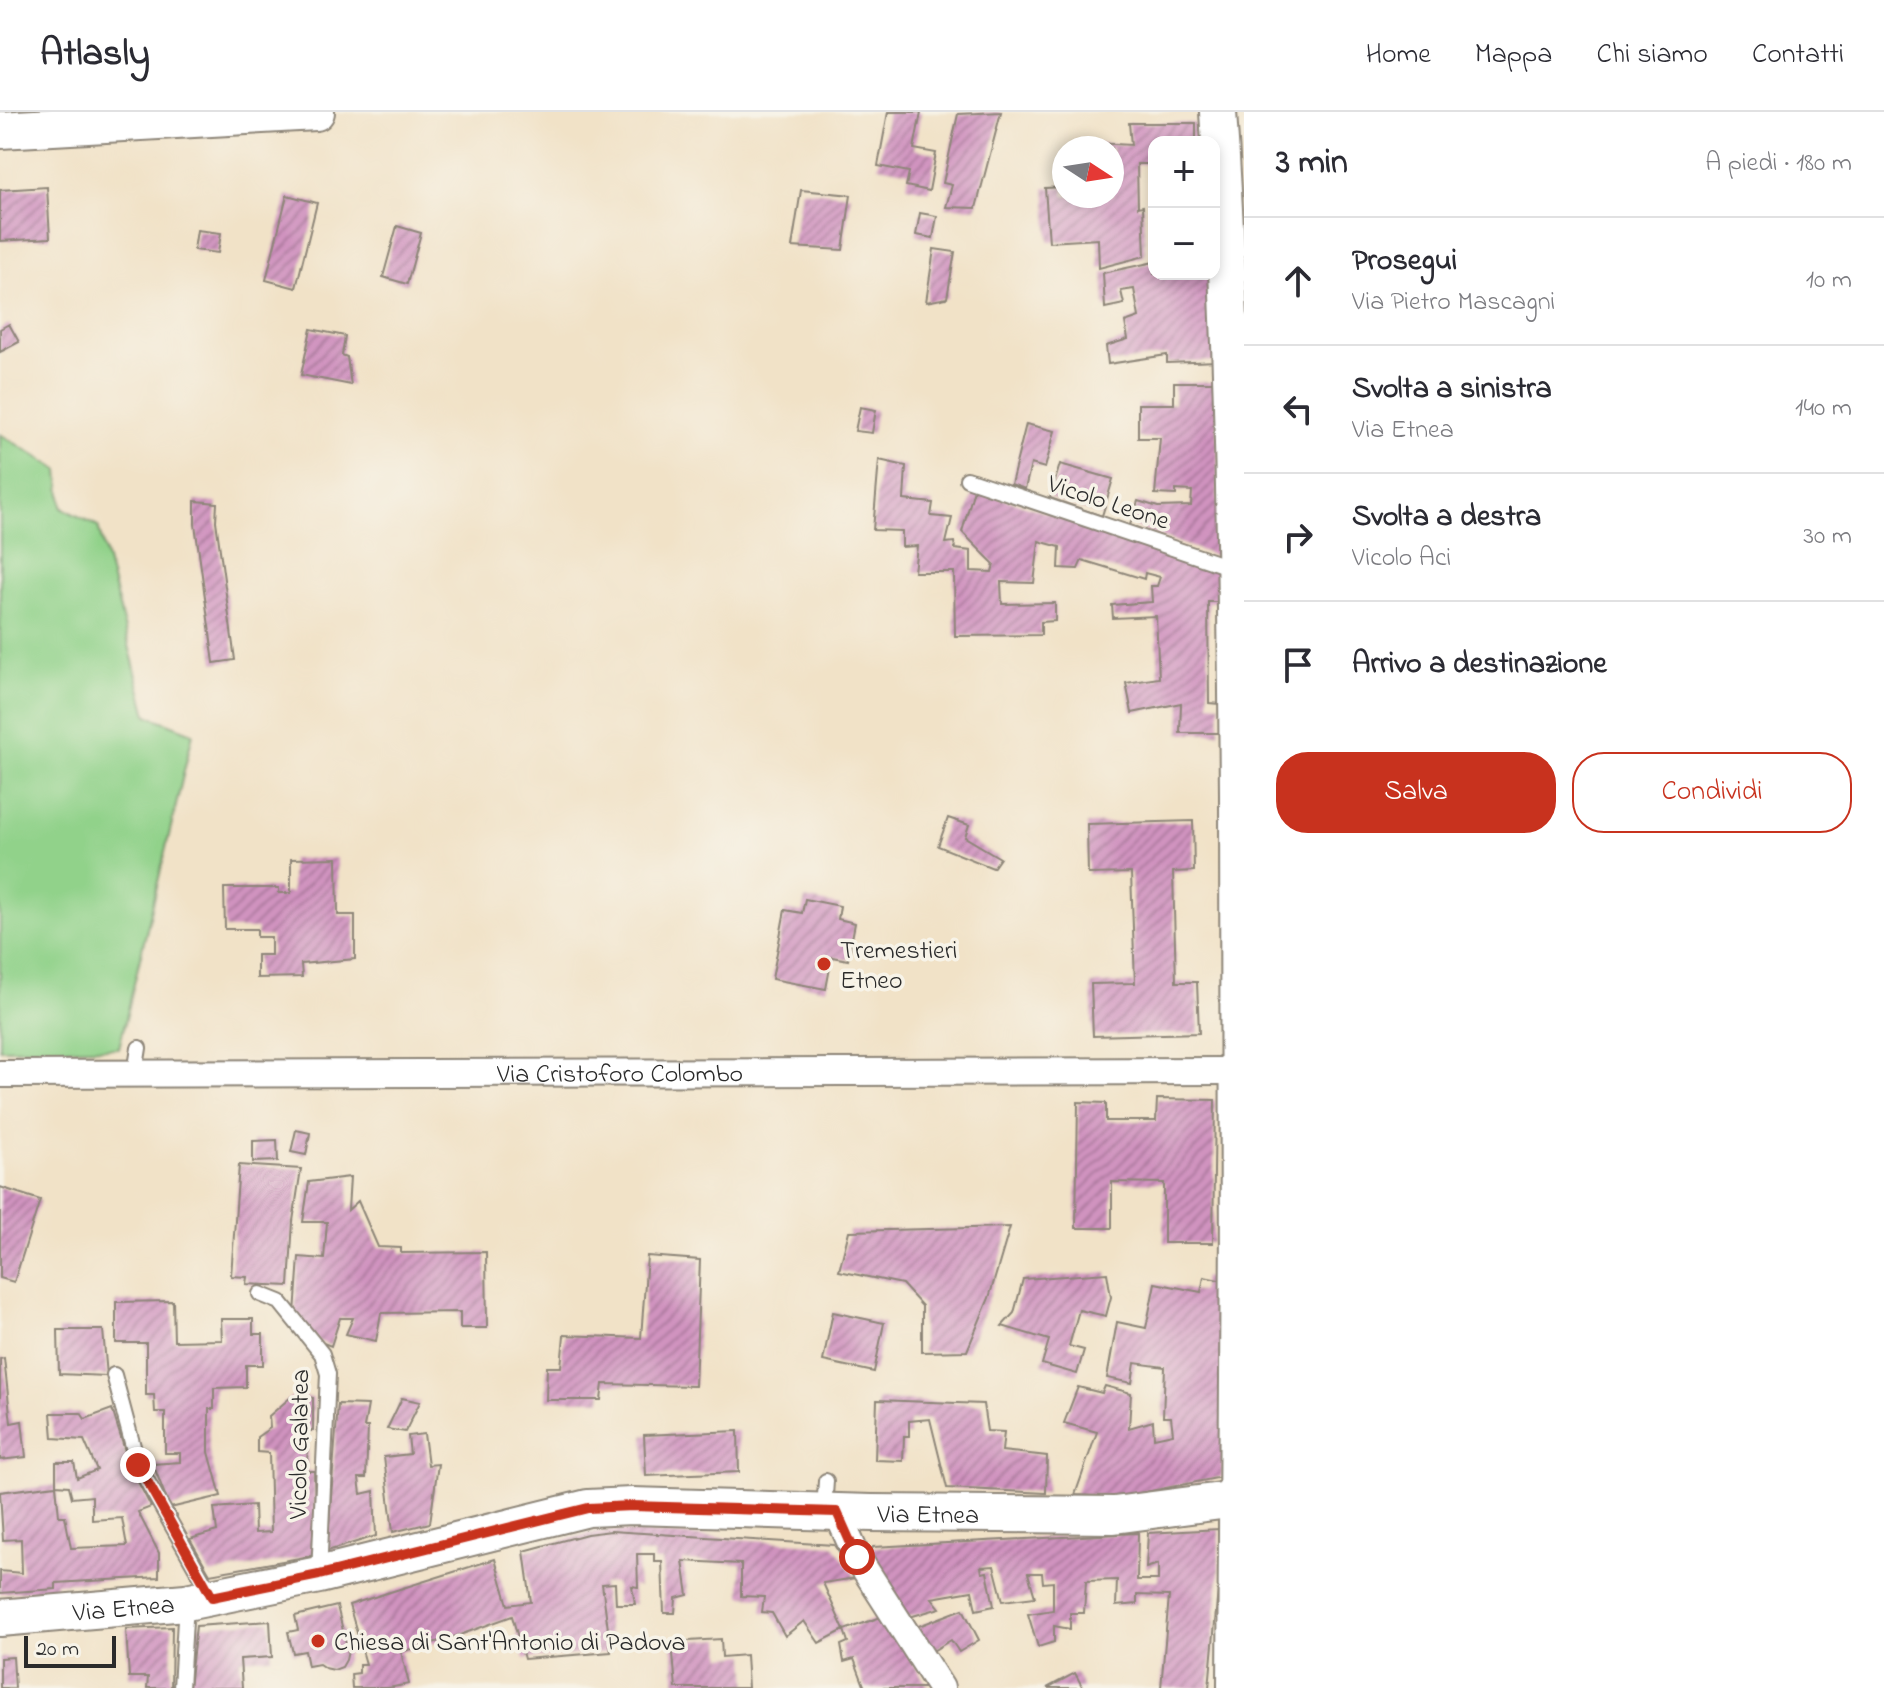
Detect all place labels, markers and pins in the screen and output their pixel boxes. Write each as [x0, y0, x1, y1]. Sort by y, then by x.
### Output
place label: Tremestieri Etneo [840, 933, 957, 1001]
marker: Tremestieri Etneo [815, 955, 833, 973]
place label: Chiesa di Sant'Antonio di Padova [334, 1625, 686, 1663]
marker: Chiesa di Sant'Antonio di Padova [309, 1632, 327, 1650]

